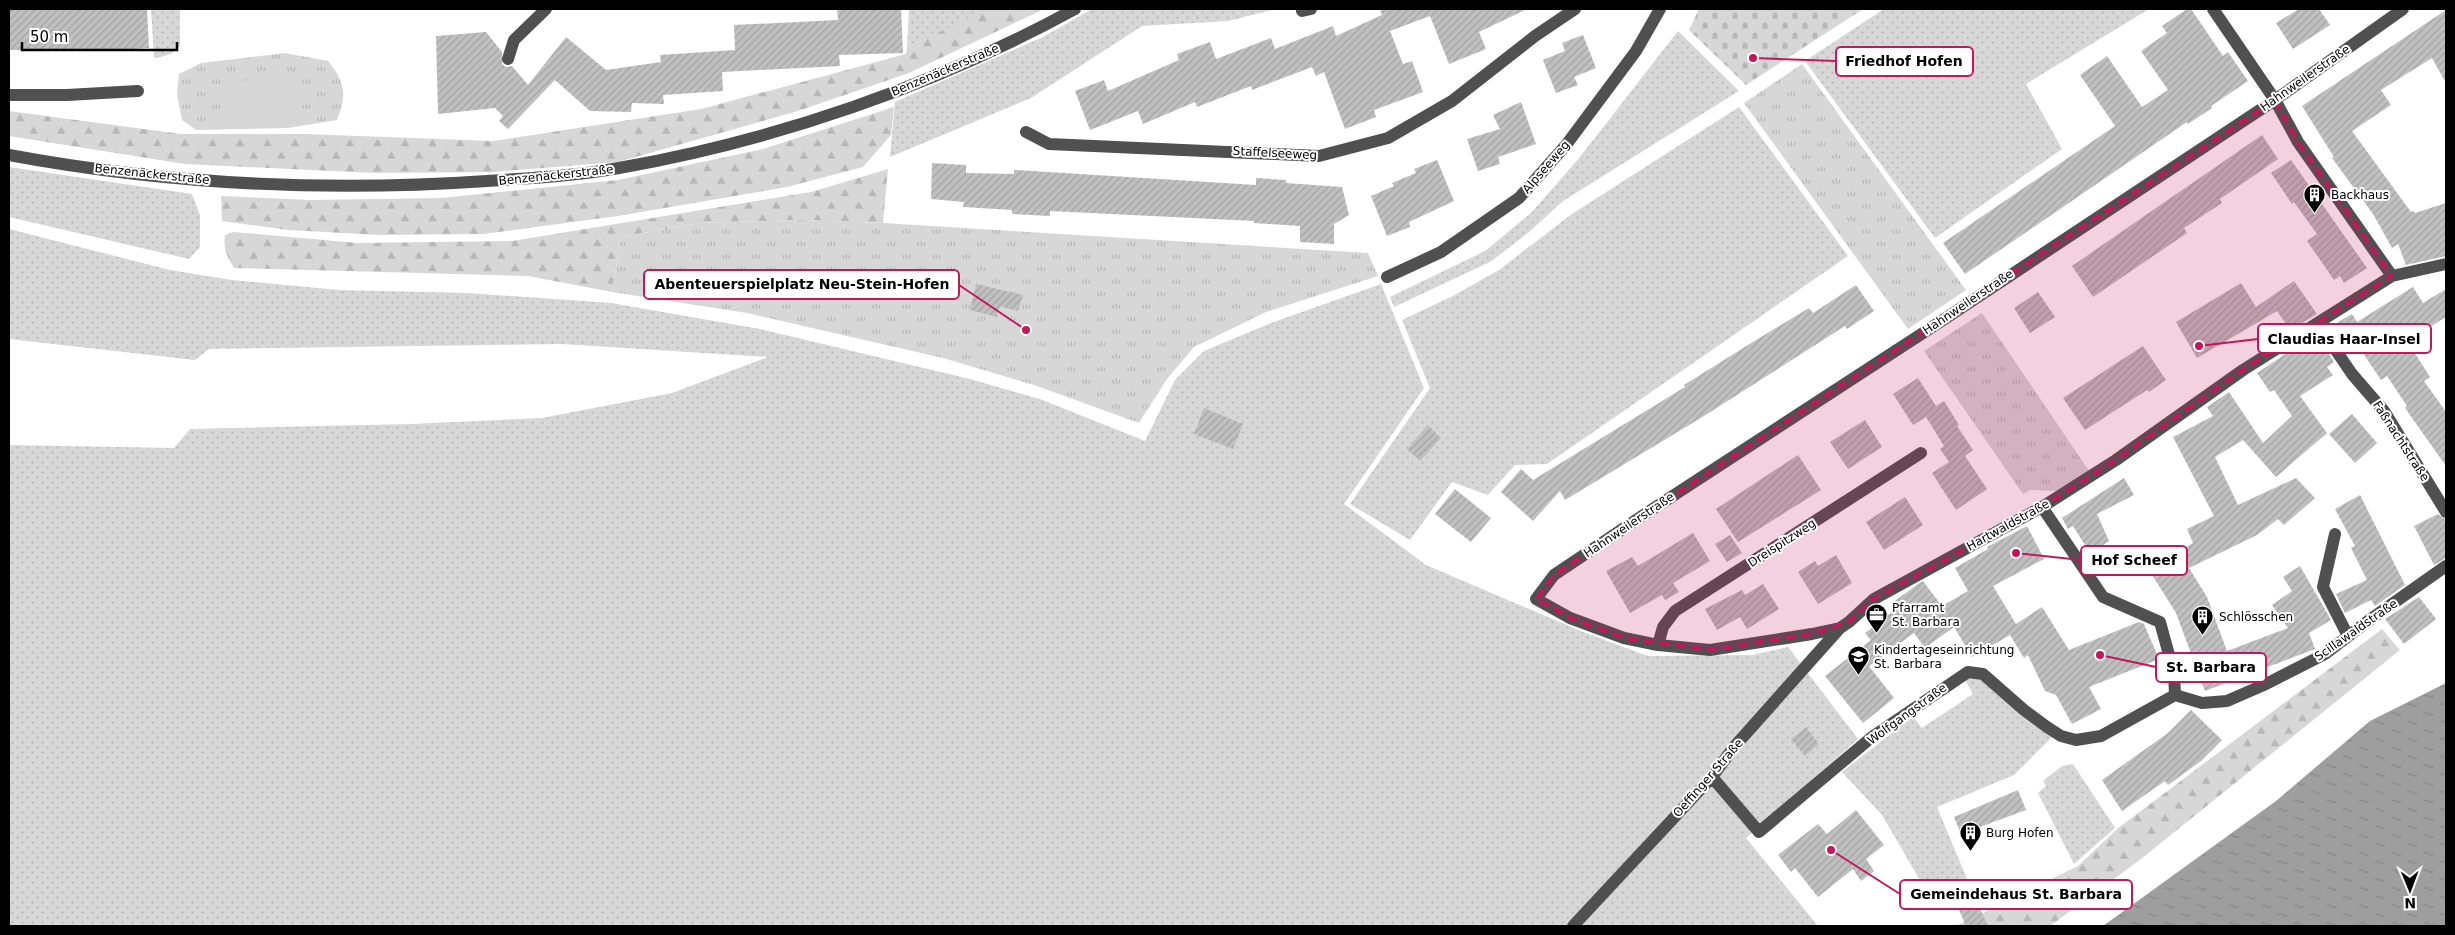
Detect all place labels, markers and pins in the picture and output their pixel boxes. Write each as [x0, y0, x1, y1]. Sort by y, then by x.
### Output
callout: Friedhof Hofen [1836, 47, 1973, 76]
building icon: Backhaus [2303, 183, 2327, 214]
place label: Backhaus [2331, 188, 2389, 202]
callout: Abenteuerspielplatz Neu-Stein-Hofen [644, 270, 959, 299]
callout: Claudias Haar-Insel [2258, 324, 2431, 353]
callout: Hof Scheef [2081, 546, 2187, 575]
place label: Pfarramt St. Barbara [1892, 601, 1960, 629]
office icon: Pfarramt St. Barbara [1864, 603, 1888, 634]
building icon: Schlösschen [2191, 605, 2215, 636]
place label: Schlösschen [2219, 610, 2293, 624]
place label: Kindertageseinrichtung St. Barbara [1874, 643, 2014, 671]
school or university icon: Kindertageseinrichtung St. Barbara [1846, 645, 1870, 676]
callout: St. Barbara [2156, 653, 2266, 682]
building icon: Burg Hofen [1958, 821, 1982, 852]
place label: Burg Hofen [1986, 826, 2054, 840]
callout: Gemeindehaus St. Barbara [1900, 880, 2132, 909]

